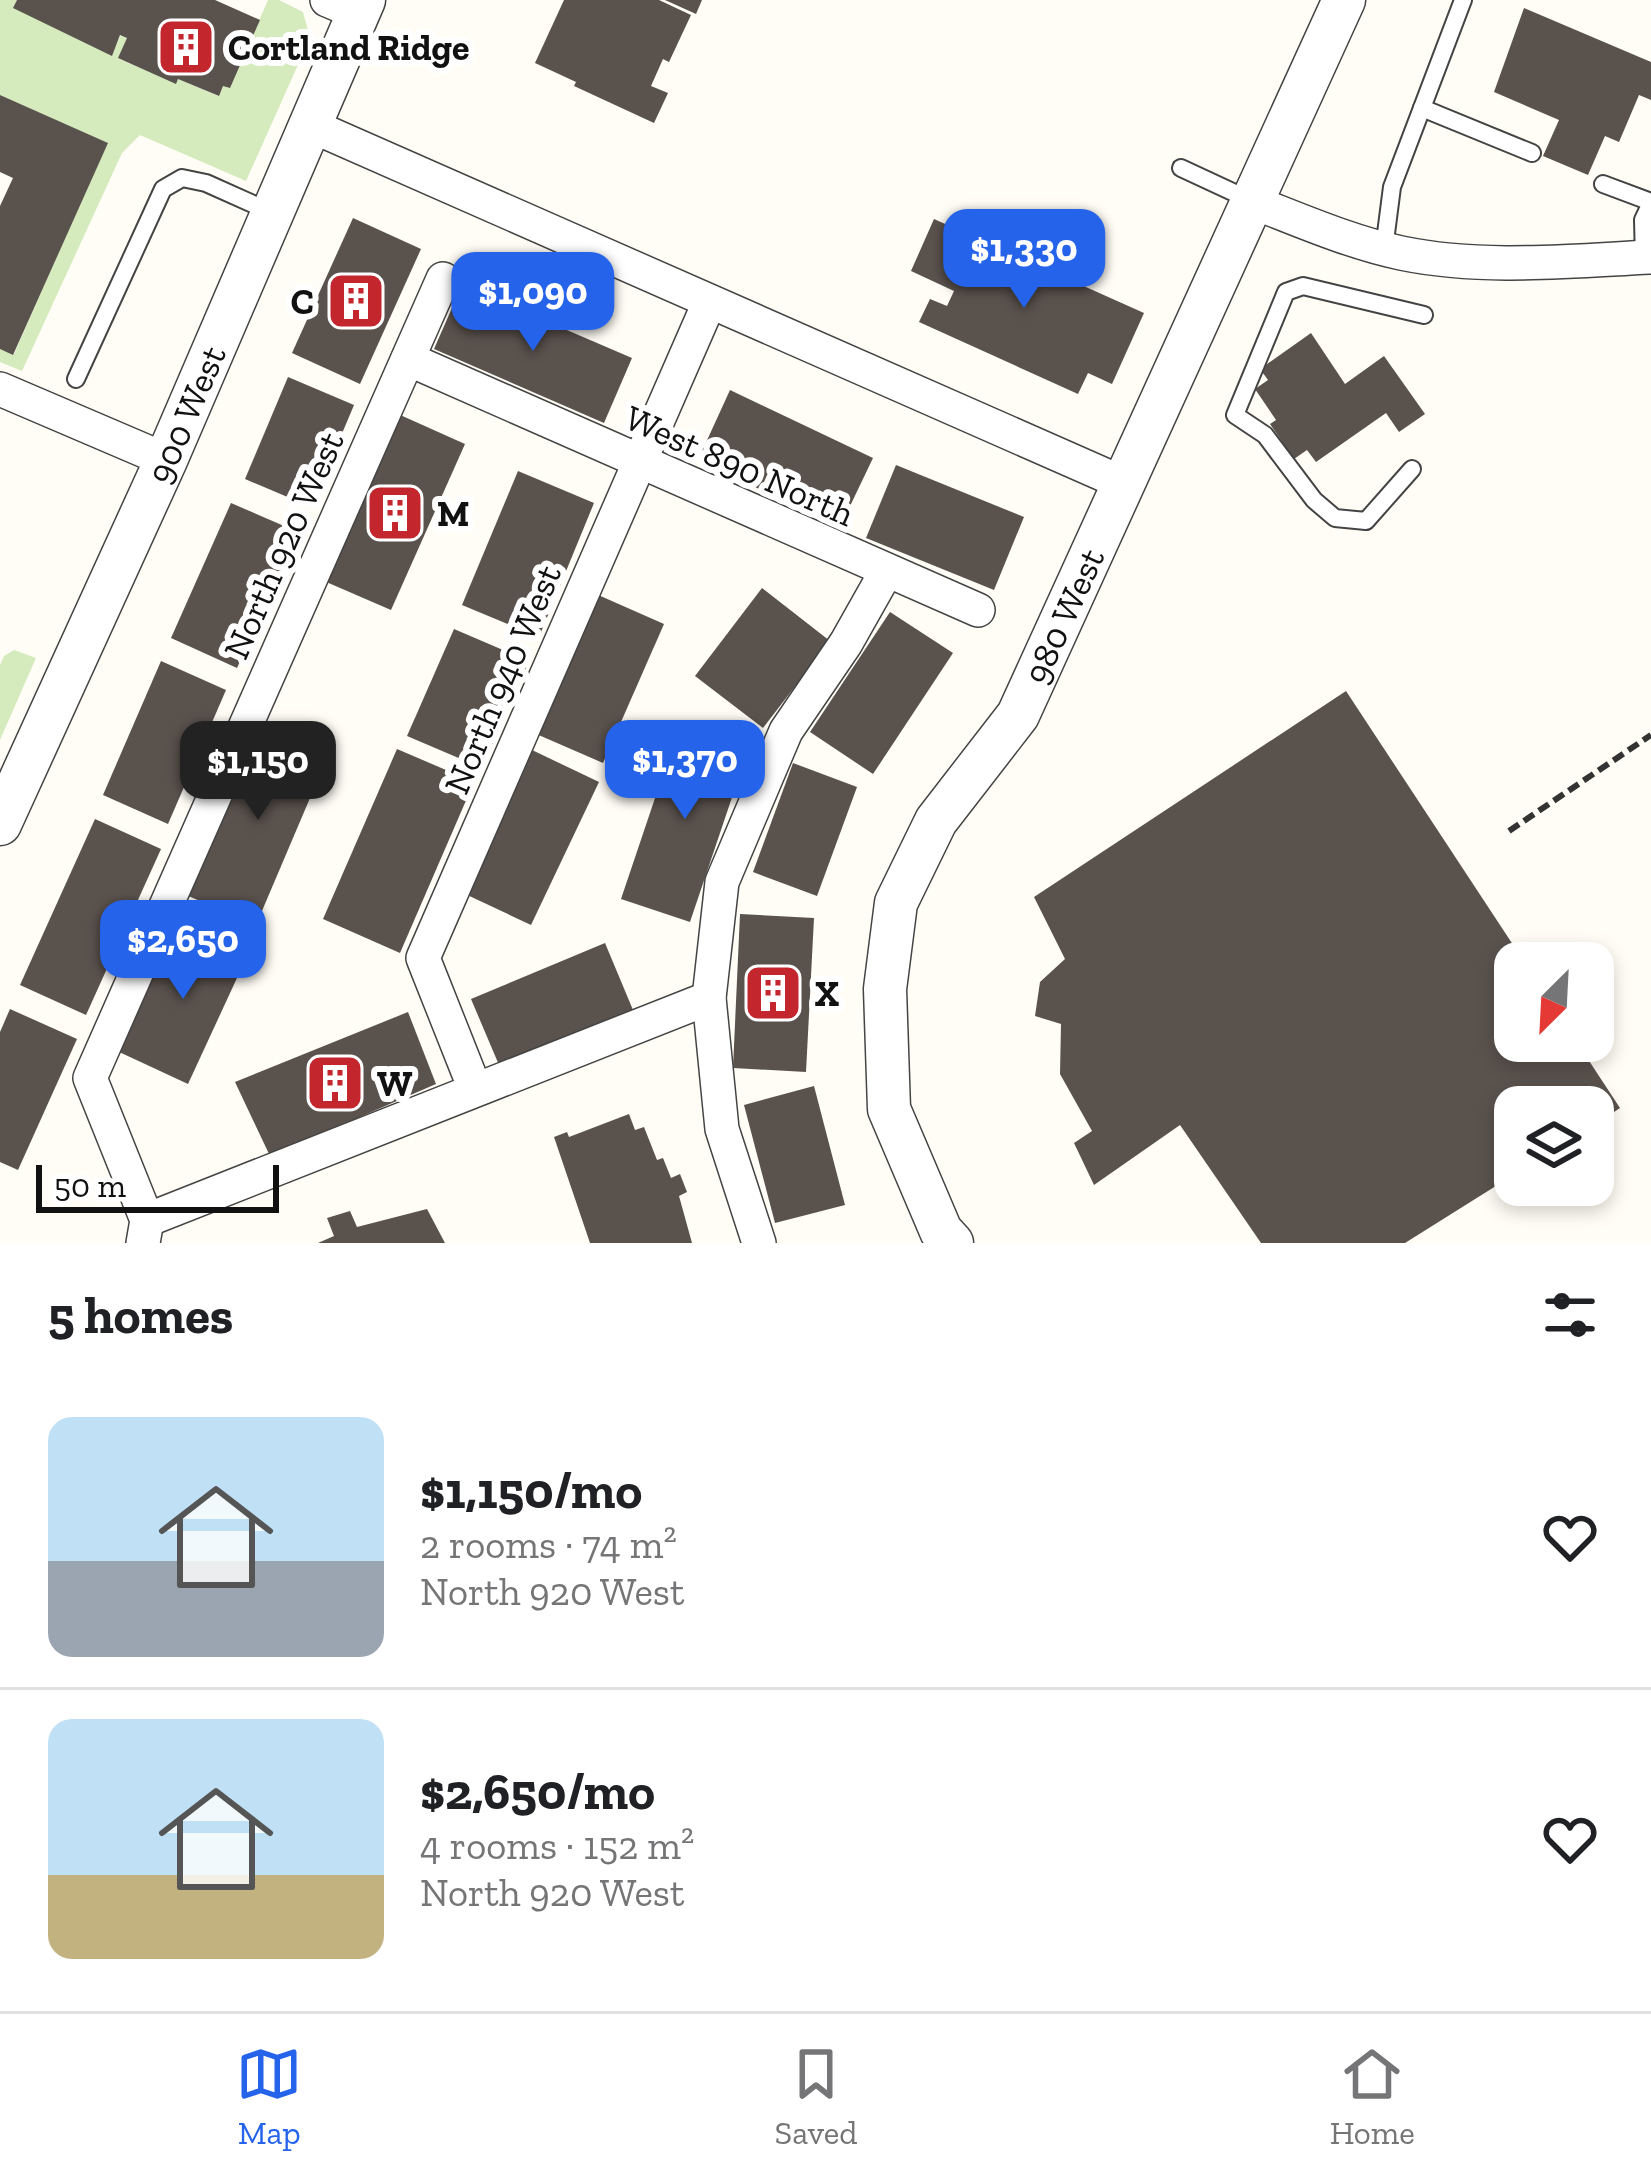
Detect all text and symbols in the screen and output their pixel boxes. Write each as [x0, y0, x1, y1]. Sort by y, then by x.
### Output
building icon: Cortland Ridge [155, 16, 217, 78]
place label: Cortland Ridge [228, 26, 469, 69]
pin: $1,330 [926, 209, 1122, 311]
text: $1,330 [970, 224, 1078, 271]
pin: $1,090 [435, 252, 631, 354]
text: $1,090 [478, 267, 588, 314]
building icon: C [325, 270, 387, 332]
place label: C [291, 280, 314, 323]
street label: 900 West [137, 338, 235, 490]
street label: West 890 North [618, 396, 861, 535]
street label: North 920 West [214, 424, 353, 665]
building icon: M [364, 482, 426, 544]
place label: M [437, 492, 469, 535]
street label: 980 West [1014, 541, 1113, 691]
street label: North 940 West [435, 557, 570, 800]
pin: $1,370 [587, 720, 783, 822]
pin: $1,150 [160, 721, 356, 823]
text: $1,370 [632, 735, 738, 782]
text: $1,150 [207, 736, 309, 783]
pin: $2,650 [85, 900, 281, 1002]
text: $2,650 [127, 915, 239, 962]
north arrow [1494, 942, 1614, 1062]
map controls [1494, 942, 1614, 1206]
building icon: X [742, 962, 804, 1024]
place label: X [815, 972, 839, 1015]
building icon: W [304, 1052, 366, 1114]
place label: W [377, 1062, 413, 1105]
button: layers [1494, 1086, 1614, 1206]
scale bar [36, 1159, 279, 1212]
text: 50 m [54, 1166, 126, 1205]
icon: filters [1537, 1282, 1603, 1348]
text: 5 homes [48, 1285, 233, 1346]
text: $1,150/mo [420, 1460, 642, 1521]
icon: home [144, 1465, 288, 1609]
icon: heart [1537, 1504, 1603, 1570]
text: 2 rooms · 74 m² [420, 1521, 677, 1568]
text: North 920 West [420, 1568, 684, 1615]
text: $2,650/mo [420, 1761, 655, 1822]
icon: home [144, 1767, 288, 1911]
icon: heart [1537, 1806, 1603, 1872]
text: 4 rooms · 152 m² [420, 1822, 694, 1869]
text: North 920 West [420, 1869, 684, 1916]
tab: Map [236, 2041, 302, 2152]
tab: Saved [775, 2041, 857, 2152]
tab: Home [1330, 2041, 1415, 2152]

